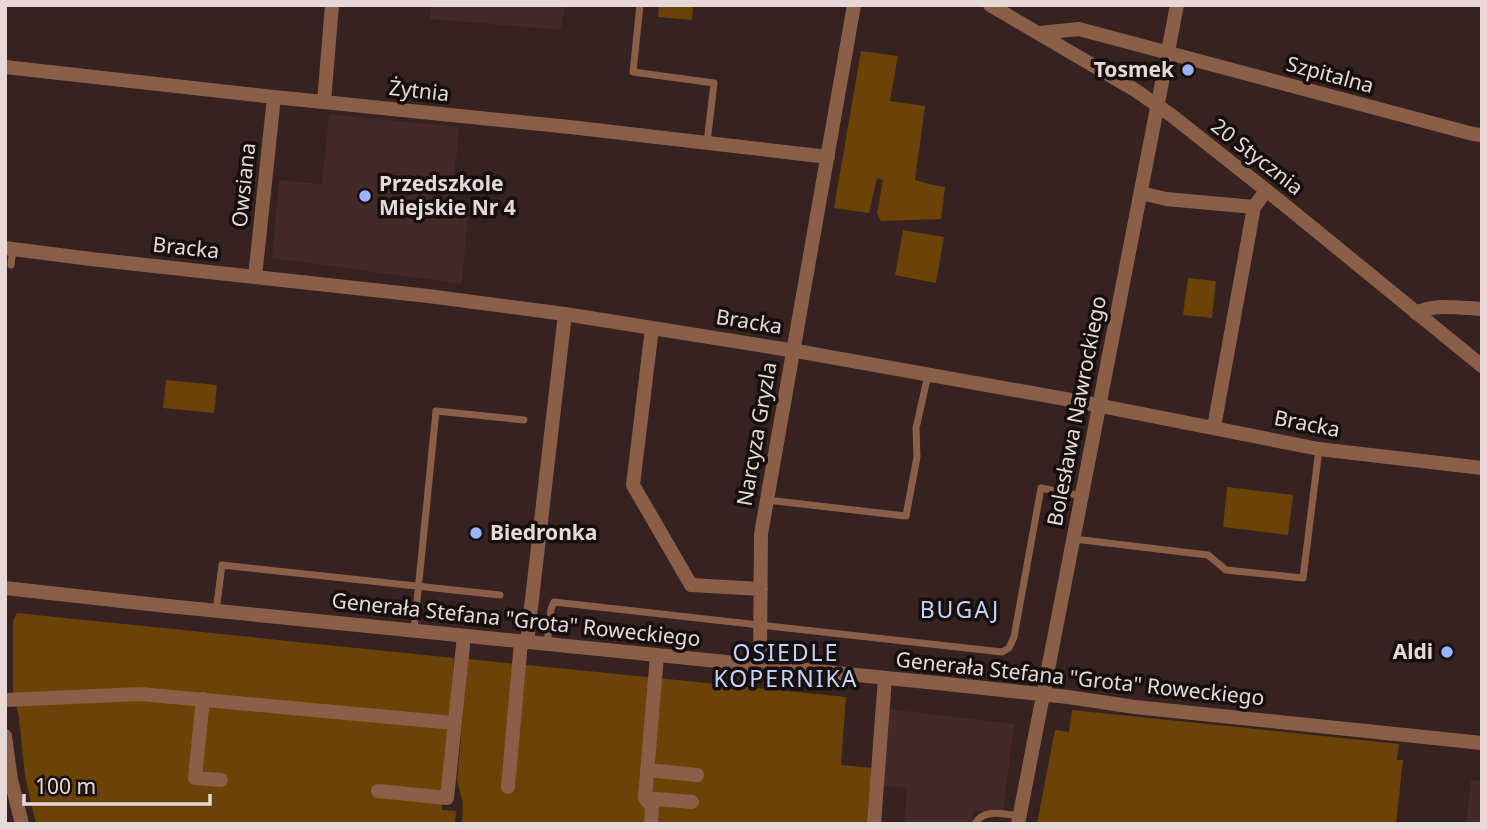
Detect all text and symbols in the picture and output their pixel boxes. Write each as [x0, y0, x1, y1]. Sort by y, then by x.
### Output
street label: Szpitalna [1284, 49, 1377, 99]
place label: Tosmek [1094, 55, 1175, 83]
marker: Tosmek [1180, 62, 1196, 78]
street label: Żytnia [388, 73, 451, 107]
street label: 20 Stycznia [1206, 111, 1309, 201]
street label: Owsiana [225, 141, 261, 229]
place label: Przedszkole Miejskie Nr 4 [379, 169, 516, 221]
marker: Przedszkole Miejskie Nr 4 [357, 188, 373, 204]
street label: Bracka [151, 230, 221, 264]
street label: Bolesława Nawrockiego [1040, 293, 1112, 528]
street label: Bracka [714, 302, 784, 340]
street label: Narcyza Gryzla [730, 360, 782, 508]
street label: Bracka [1272, 403, 1343, 443]
place label: Biedronka [490, 518, 597, 546]
marker: Biedronka [468, 525, 484, 541]
street label: Generała Stefana "Grota" Roweckiego [330, 586, 702, 652]
district label: BUGAJ [920, 593, 1000, 625]
district label: OSIEDLE KOPERNIKA [714, 636, 858, 694]
place label: Aldi [1393, 637, 1433, 665]
marker: Aldi [1439, 644, 1455, 660]
street label: Generała Stefana "Grota" Roweckiego [894, 645, 1266, 711]
scale bar [24, 762, 210, 806]
text: 100 m [35, 772, 96, 800]

